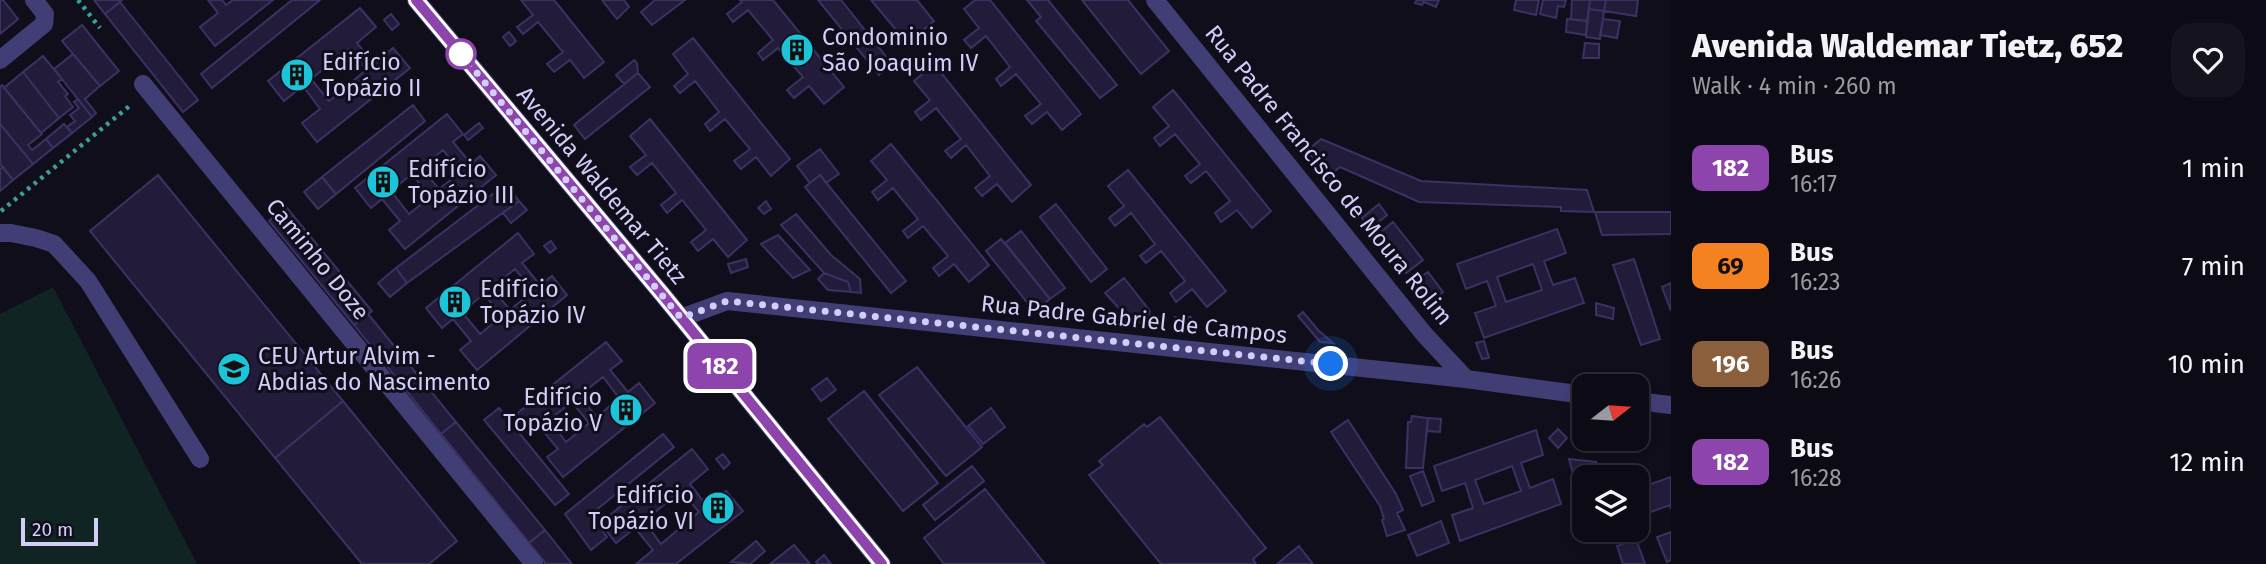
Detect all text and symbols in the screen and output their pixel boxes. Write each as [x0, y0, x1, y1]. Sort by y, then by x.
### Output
street label: Rua Padre Francisco de Moura Rolim [1199, 19, 1459, 331]
place label: Condominio São Joaquim IV [822, 23, 979, 77]
button: heart [2171, 23, 2245, 97]
text: Avenida Waldemar Tietz, 652 [1692, 26, 2123, 66]
building icon: Condominio São Joaquim IV [778, 31, 816, 69]
unlabelled marker [446, 39, 476, 69]
place label: Edifício Topázio II [322, 48, 422, 102]
building icon: Edifício Topázio II [278, 56, 316, 94]
text: Walk · 4 min · 260 m [1692, 72, 1897, 100]
street label: Avenida Waldemar Tietz [511, 81, 693, 289]
text: Bus [1790, 139, 1833, 170]
text: 1 min [2182, 153, 2245, 184]
text: 182 [1712, 154, 1749, 182]
place label: Edifício Topázio III [408, 155, 514, 209]
building icon: Edifício Topázio III [364, 163, 402, 201]
text: 16:17 [1790, 170, 1837, 198]
street label: Caminho Doze [260, 193, 376, 325]
text: Bus [1790, 237, 1833, 268]
text: 7 min [2182, 251, 2245, 282]
text: 69 [1717, 252, 1744, 280]
text: 16:23 [1790, 268, 1841, 296]
place label: Edifício Topázio IV [480, 275, 586, 329]
building icon: Edifício Topázio IV [436, 283, 474, 321]
street label: Rua Padre Gabriel de Campos [980, 289, 1288, 349]
text: Bus [1790, 335, 1833, 366]
place label: CEU Artur Alvim - Abdias do Nascimento [258, 342, 491, 396]
line badge: 182 [680, 343, 760, 389]
your location [1313, 346, 1348, 381]
text: 10 min [2167, 349, 2245, 380]
school or university icon: CEU Artur Alvim - Abdias do Nascimento [215, 350, 253, 388]
text: 196 [1711, 350, 1750, 378]
text: 182 [701, 352, 739, 380]
text: 16:26 [1790, 366, 1841, 394]
north arrow [1572, 374, 1648, 452]
map controls [1572, 374, 1649, 542]
place label: Edifício Topázio V [503, 383, 602, 437]
building icon: Edifício Topázio V [607, 391, 645, 429]
text: Bus [1790, 433, 1833, 464]
text: 12 min [2169, 447, 2245, 478]
text: 182 [1712, 448, 1749, 476]
text: 16:28 [1790, 464, 1842, 492]
button: layers [1572, 465, 1649, 542]
place label: Edifício Topázio VI [588, 481, 694, 535]
building icon: Edifício Topázio VI [699, 489, 737, 527]
scale bar [21, 515, 98, 547]
text: 20 m [32, 518, 73, 541]

